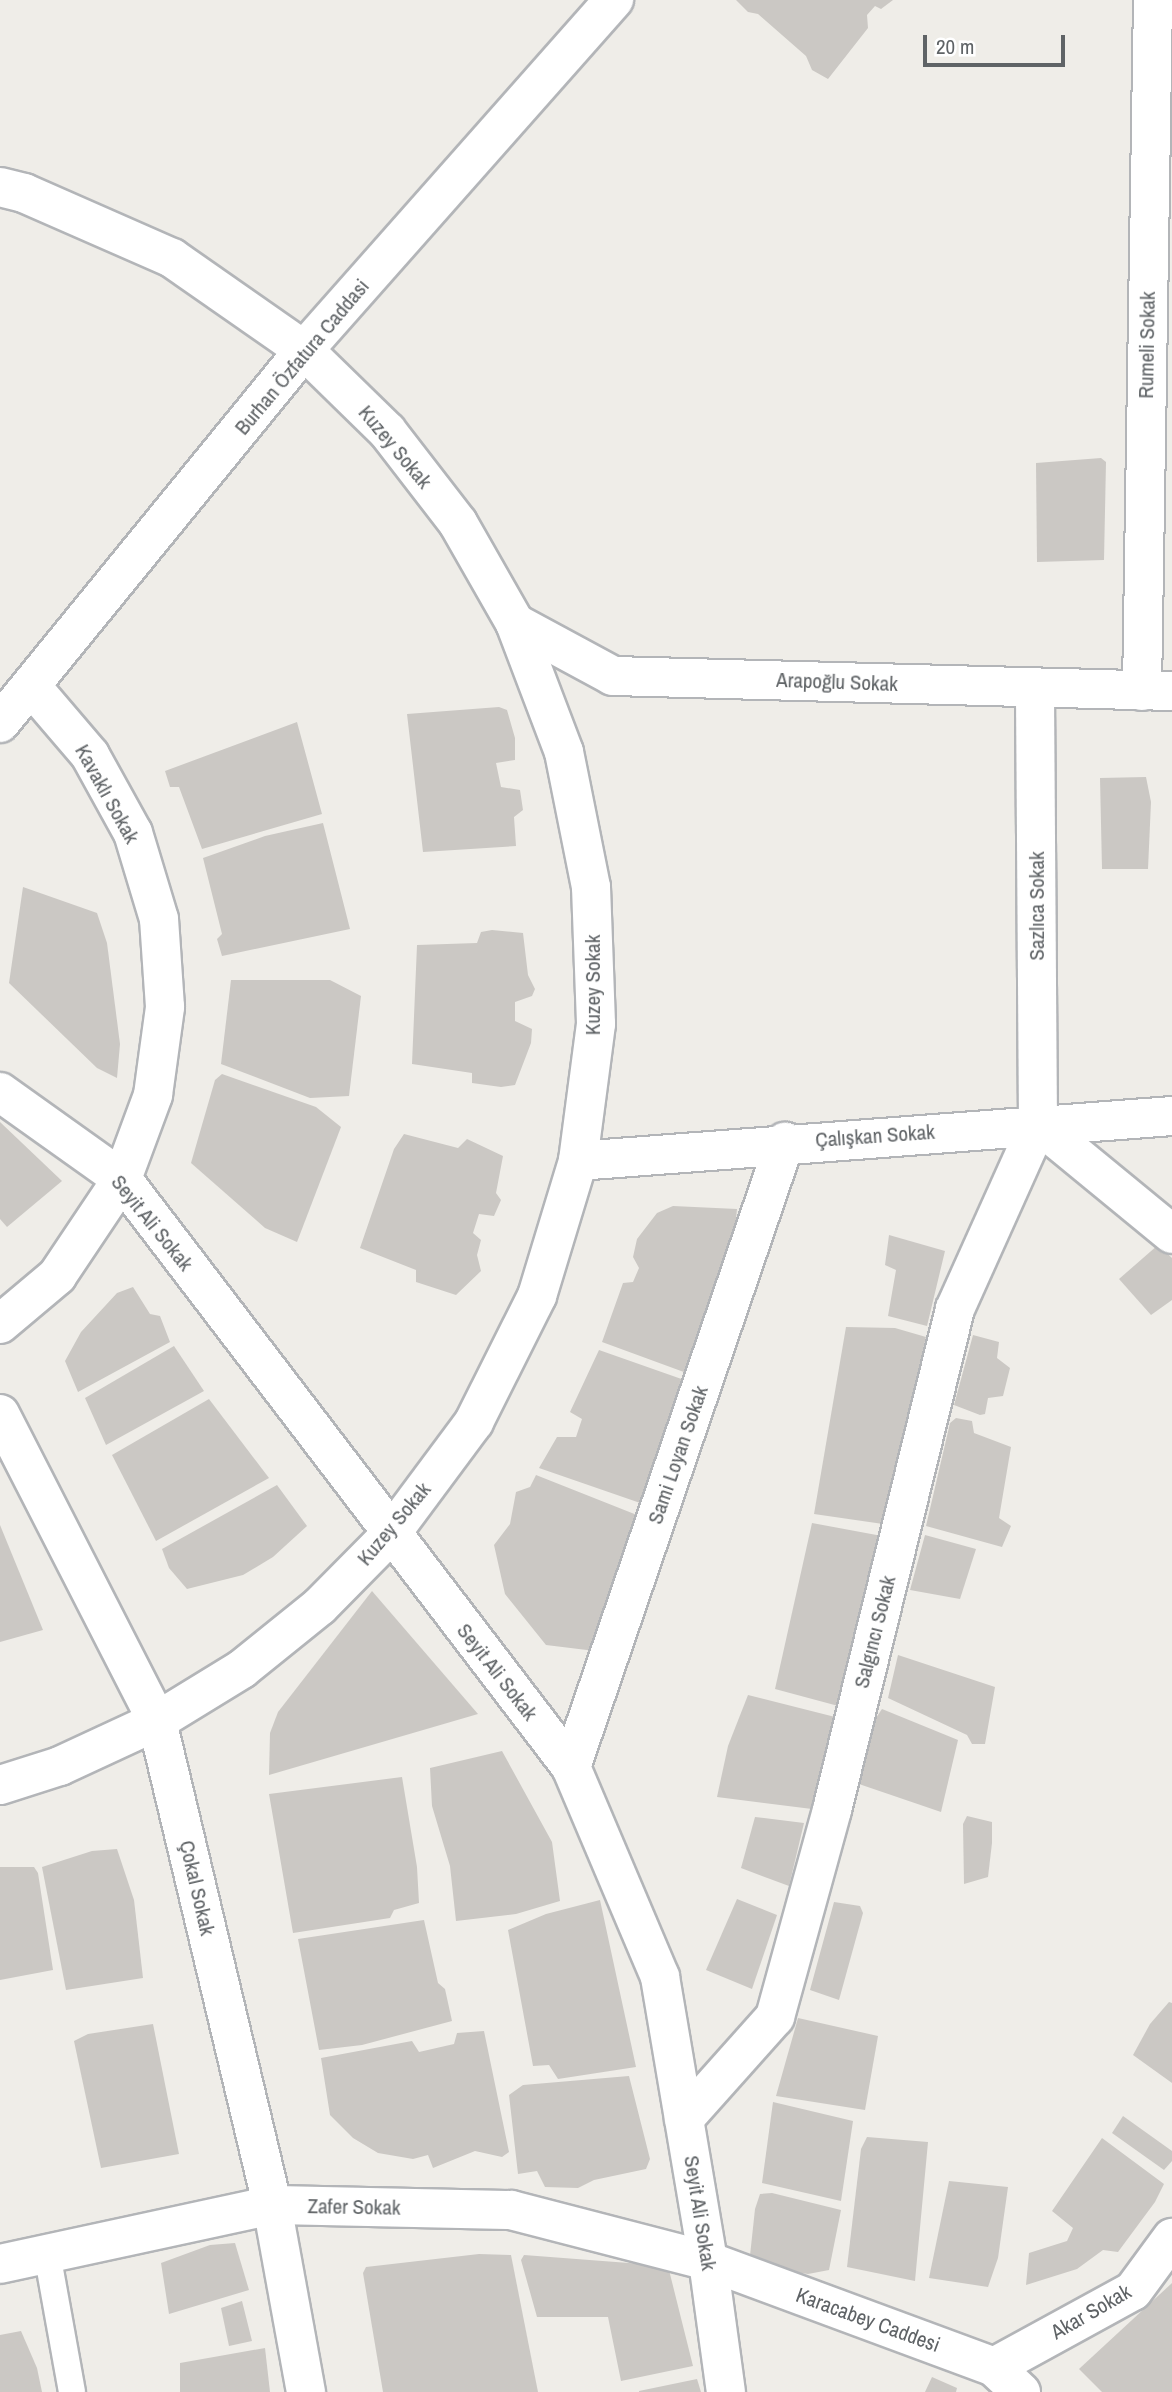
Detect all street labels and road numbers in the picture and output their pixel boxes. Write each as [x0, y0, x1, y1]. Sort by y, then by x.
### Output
street label: Burhan Özfatura Caddasi [230, 274, 374, 440]
street label: Rumeli Sokak [1133, 291, 1161, 399]
street label: Kuzey Sokak [353, 400, 437, 494]
street label: Arapoğlu Sokak [776, 667, 898, 697]
street label: Kavaklı Sokak [70, 740, 144, 848]
street label: Sazlıca Sokak [1024, 851, 1050, 961]
street label: Kuzey Sokak [580, 935, 606, 1035]
street label: Çalışkan Sokak [814, 1119, 936, 1153]
street label: Seyit Ali Sokak [105, 1170, 199, 1276]
street label: Sami Loyan Sokak [643, 1383, 713, 1527]
street label: Kuzey Sokak [352, 1477, 436, 1571]
street label: Salgıncı Sokak [849, 1573, 901, 1691]
street label: Seyit Ali Sokak [451, 1618, 543, 1726]
street label: Çokal Sokak [174, 1838, 220, 1938]
street label: Seyit Ali Sokak [678, 2153, 722, 2273]
street label: Zafer Sokak [307, 2194, 401, 2220]
street label: Akar Sokak [1047, 2279, 1135, 2345]
street label: Karacabey Caddesi [793, 2282, 943, 2358]

